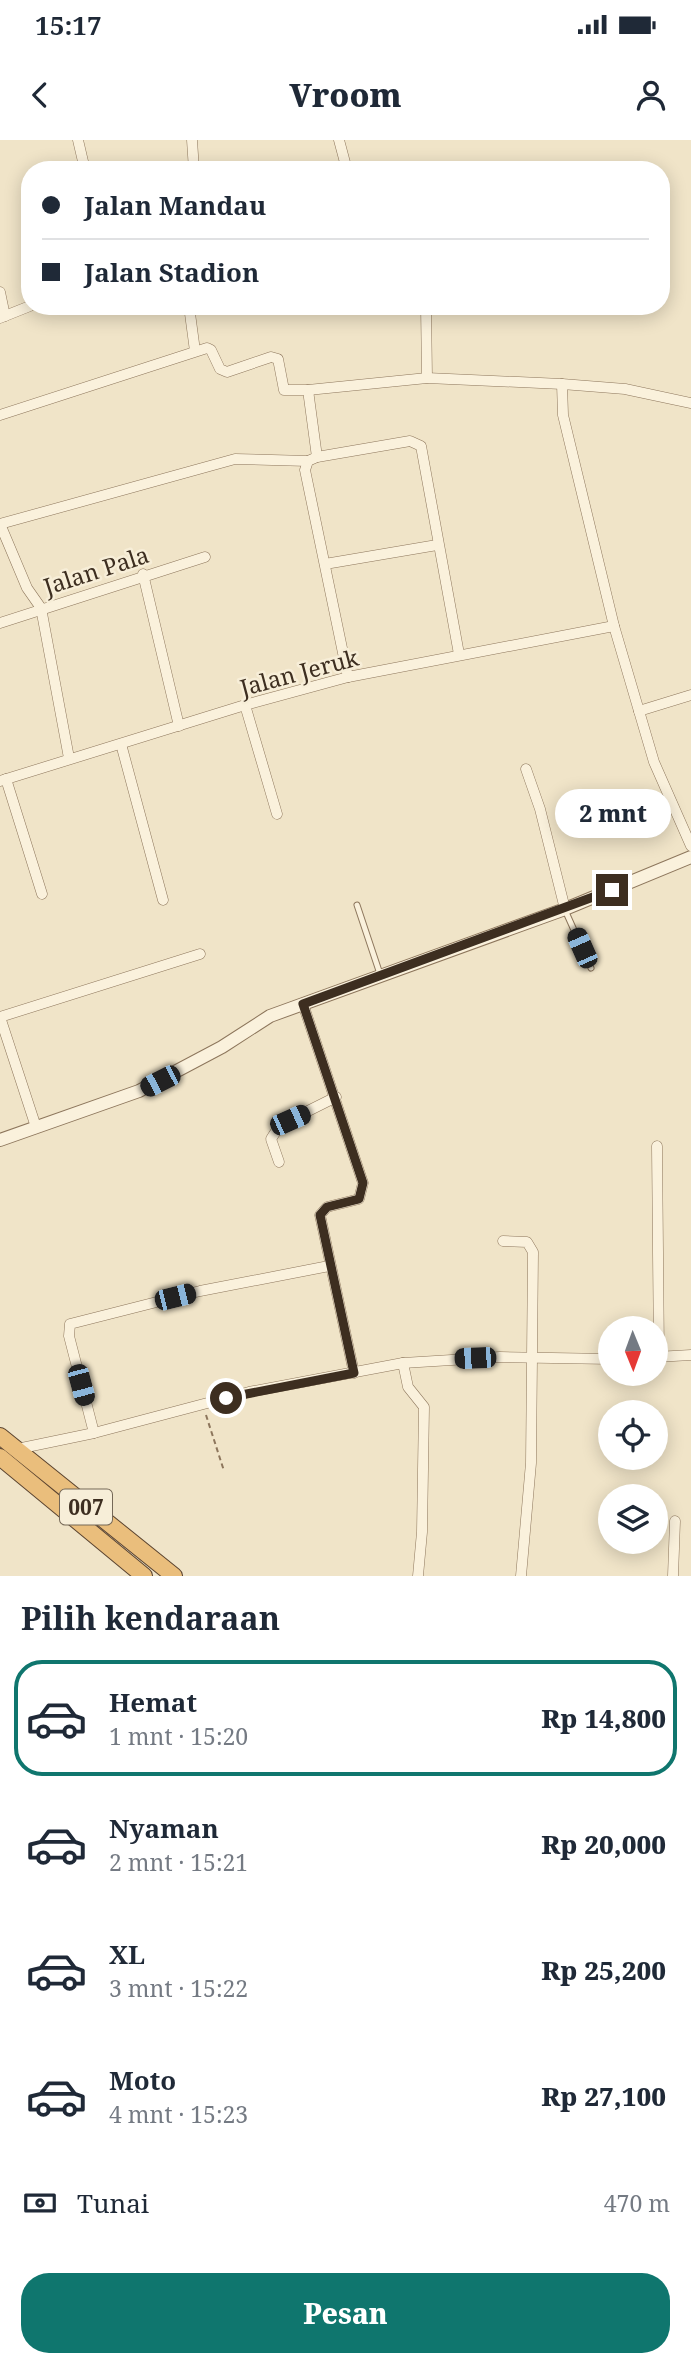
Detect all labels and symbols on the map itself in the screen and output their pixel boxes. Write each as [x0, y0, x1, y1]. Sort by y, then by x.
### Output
street label: Jalan Pala [38, 538, 153, 602]
street label: Jalan Jeruk [235, 641, 362, 703]
callout: 2 mnt [554, 788, 670, 838]
route end [596, 874, 628, 906]
car [564, 925, 601, 971]
car [137, 1062, 184, 1100]
car [267, 1102, 314, 1138]
car [153, 1282, 198, 1312]
north arrow [598, 1316, 668, 1386]
car [454, 1347, 497, 1369]
car [66, 1362, 97, 1408]
route start [210, 1382, 242, 1414]
road number: 007 [60, 1490, 112, 1524]

